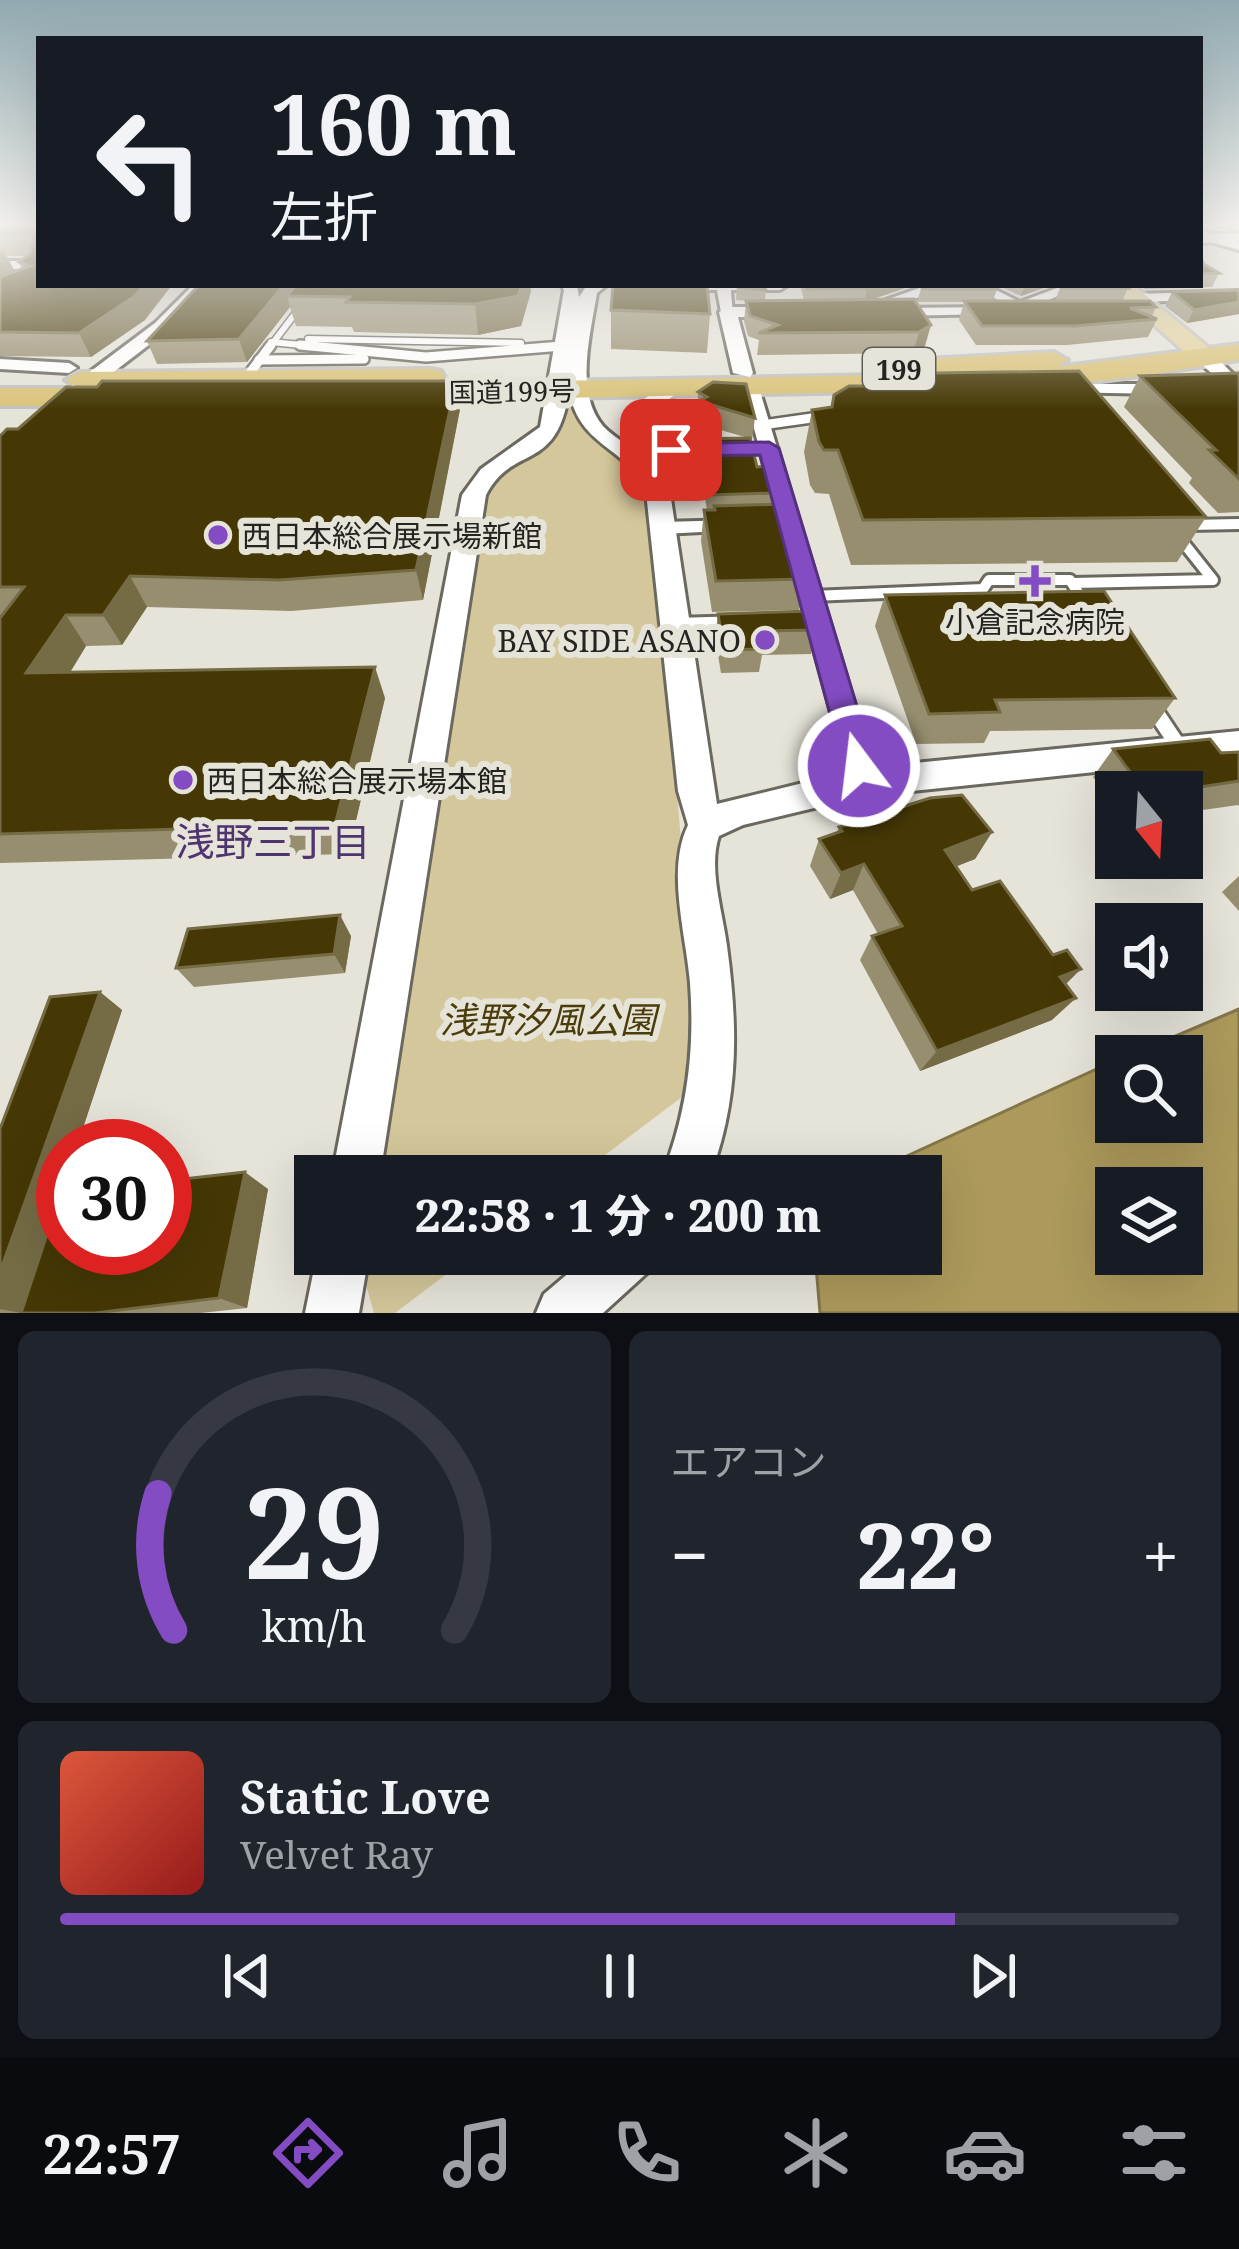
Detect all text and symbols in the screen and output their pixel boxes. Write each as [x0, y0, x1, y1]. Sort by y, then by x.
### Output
text: 160 m [270, 65, 517, 180]
icon: left [72, 84, 228, 240]
text: 左折 [270, 179, 378, 253]
road number: 199 [863, 348, 935, 390]
street label: 国道199号 [449, 371, 575, 411]
pin [620, 399, 722, 501]
icon: arrive [638, 417, 704, 483]
place label: 西日本総合展示場新館 [242, 515, 542, 556]
marker: 西日本総合展示場新館 [205, 522, 231, 548]
marker: 小倉記念病院 [1019, 565, 1051, 597]
place label: 小倉記念病院 [945, 601, 1125, 642]
place label: BAY SIDE ASANO [498, 620, 741, 661]
marker: BAY SIDE ASANO [752, 627, 778, 653]
position arrow [796, 703, 922, 829]
place label: 西日本総合展示場本館 [207, 760, 507, 801]
marker: 西日本総合展示場本館 [170, 767, 196, 793]
north arrow [1095, 771, 1203, 879]
map controls [1095, 771, 1203, 1275]
district label: 浅野三丁目 [175, 814, 371, 867]
button: sound [1095, 903, 1203, 1011]
park label: 浅野汐風公園 [440, 995, 661, 1044]
button: search [1095, 1035, 1203, 1143]
speed limit sign: 30 [36, 1119, 192, 1275]
button: layers [1095, 1167, 1203, 1275]
text: 22:58 · 1 分 · 200 m [415, 1184, 821, 1245]
text: エアコン [671, 1434, 827, 1487]
text: 29 [244, 1446, 385, 1616]
text: 22° [856, 1493, 994, 1615]
text: − [671, 1509, 709, 1599]
text: + [1142, 1509, 1179, 1599]
text: km/h [262, 1596, 367, 1655]
text: Static Love [240, 1766, 491, 1827]
text: Velvet Ray [240, 1827, 433, 1880]
icon: previous [214, 1943, 280, 2009]
icon: pause [587, 1943, 653, 2009]
icon: next [960, 1943, 1026, 2009]
icon: directions [266, 2111, 350, 2195]
icon: music [436, 2111, 520, 2195]
icon: phone [605, 2111, 689, 2195]
icon: climate [774, 2111, 858, 2195]
icon: car [943, 2111, 1027, 2195]
icon: filters [1112, 2111, 1196, 2195]
text: 22:57 [43, 2116, 181, 2190]

